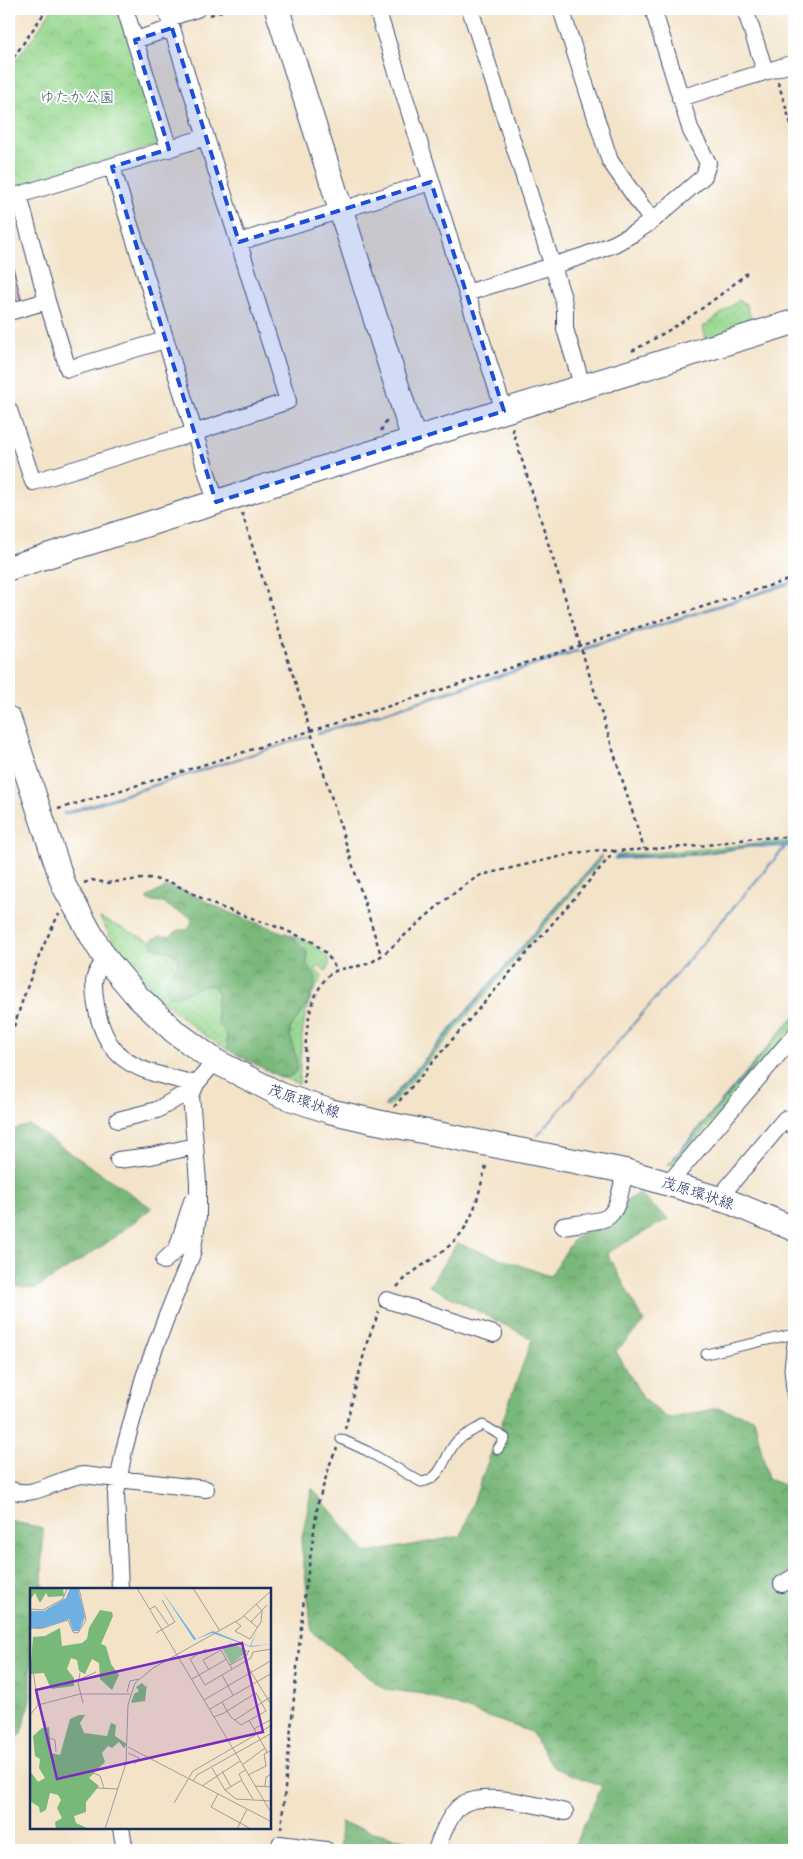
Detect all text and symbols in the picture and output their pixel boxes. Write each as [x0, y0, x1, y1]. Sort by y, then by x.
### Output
park label: ゆたか公園 [39, 86, 115, 107]
street label: 茂原環状線 [265, 1078, 343, 1123]
street label: 茂原環状線 [659, 1171, 737, 1214]
inset map [30, 1588, 271, 1829]

